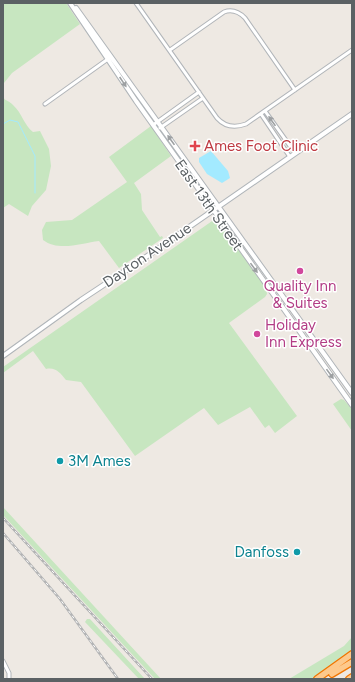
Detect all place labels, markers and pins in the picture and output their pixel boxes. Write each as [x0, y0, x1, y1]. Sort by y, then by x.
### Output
place label: Ames Foot Clinic [204, 137, 318, 155]
marker: Ames Foot Clinic [189, 140, 201, 152]
marker: Quality Inn & Suites [295, 266, 305, 276]
place label: Quality Inn & Suites [264, 277, 336, 312]
place label: Holiday Inn Express [265, 316, 342, 351]
marker: Holiday Inn Express [252, 329, 262, 339]
place label: 3M Ames [68, 452, 131, 470]
marker: 3M Ames [55, 456, 65, 466]
place label: Danfoss [234, 543, 289, 561]
marker: Danfoss [292, 547, 302, 557]

